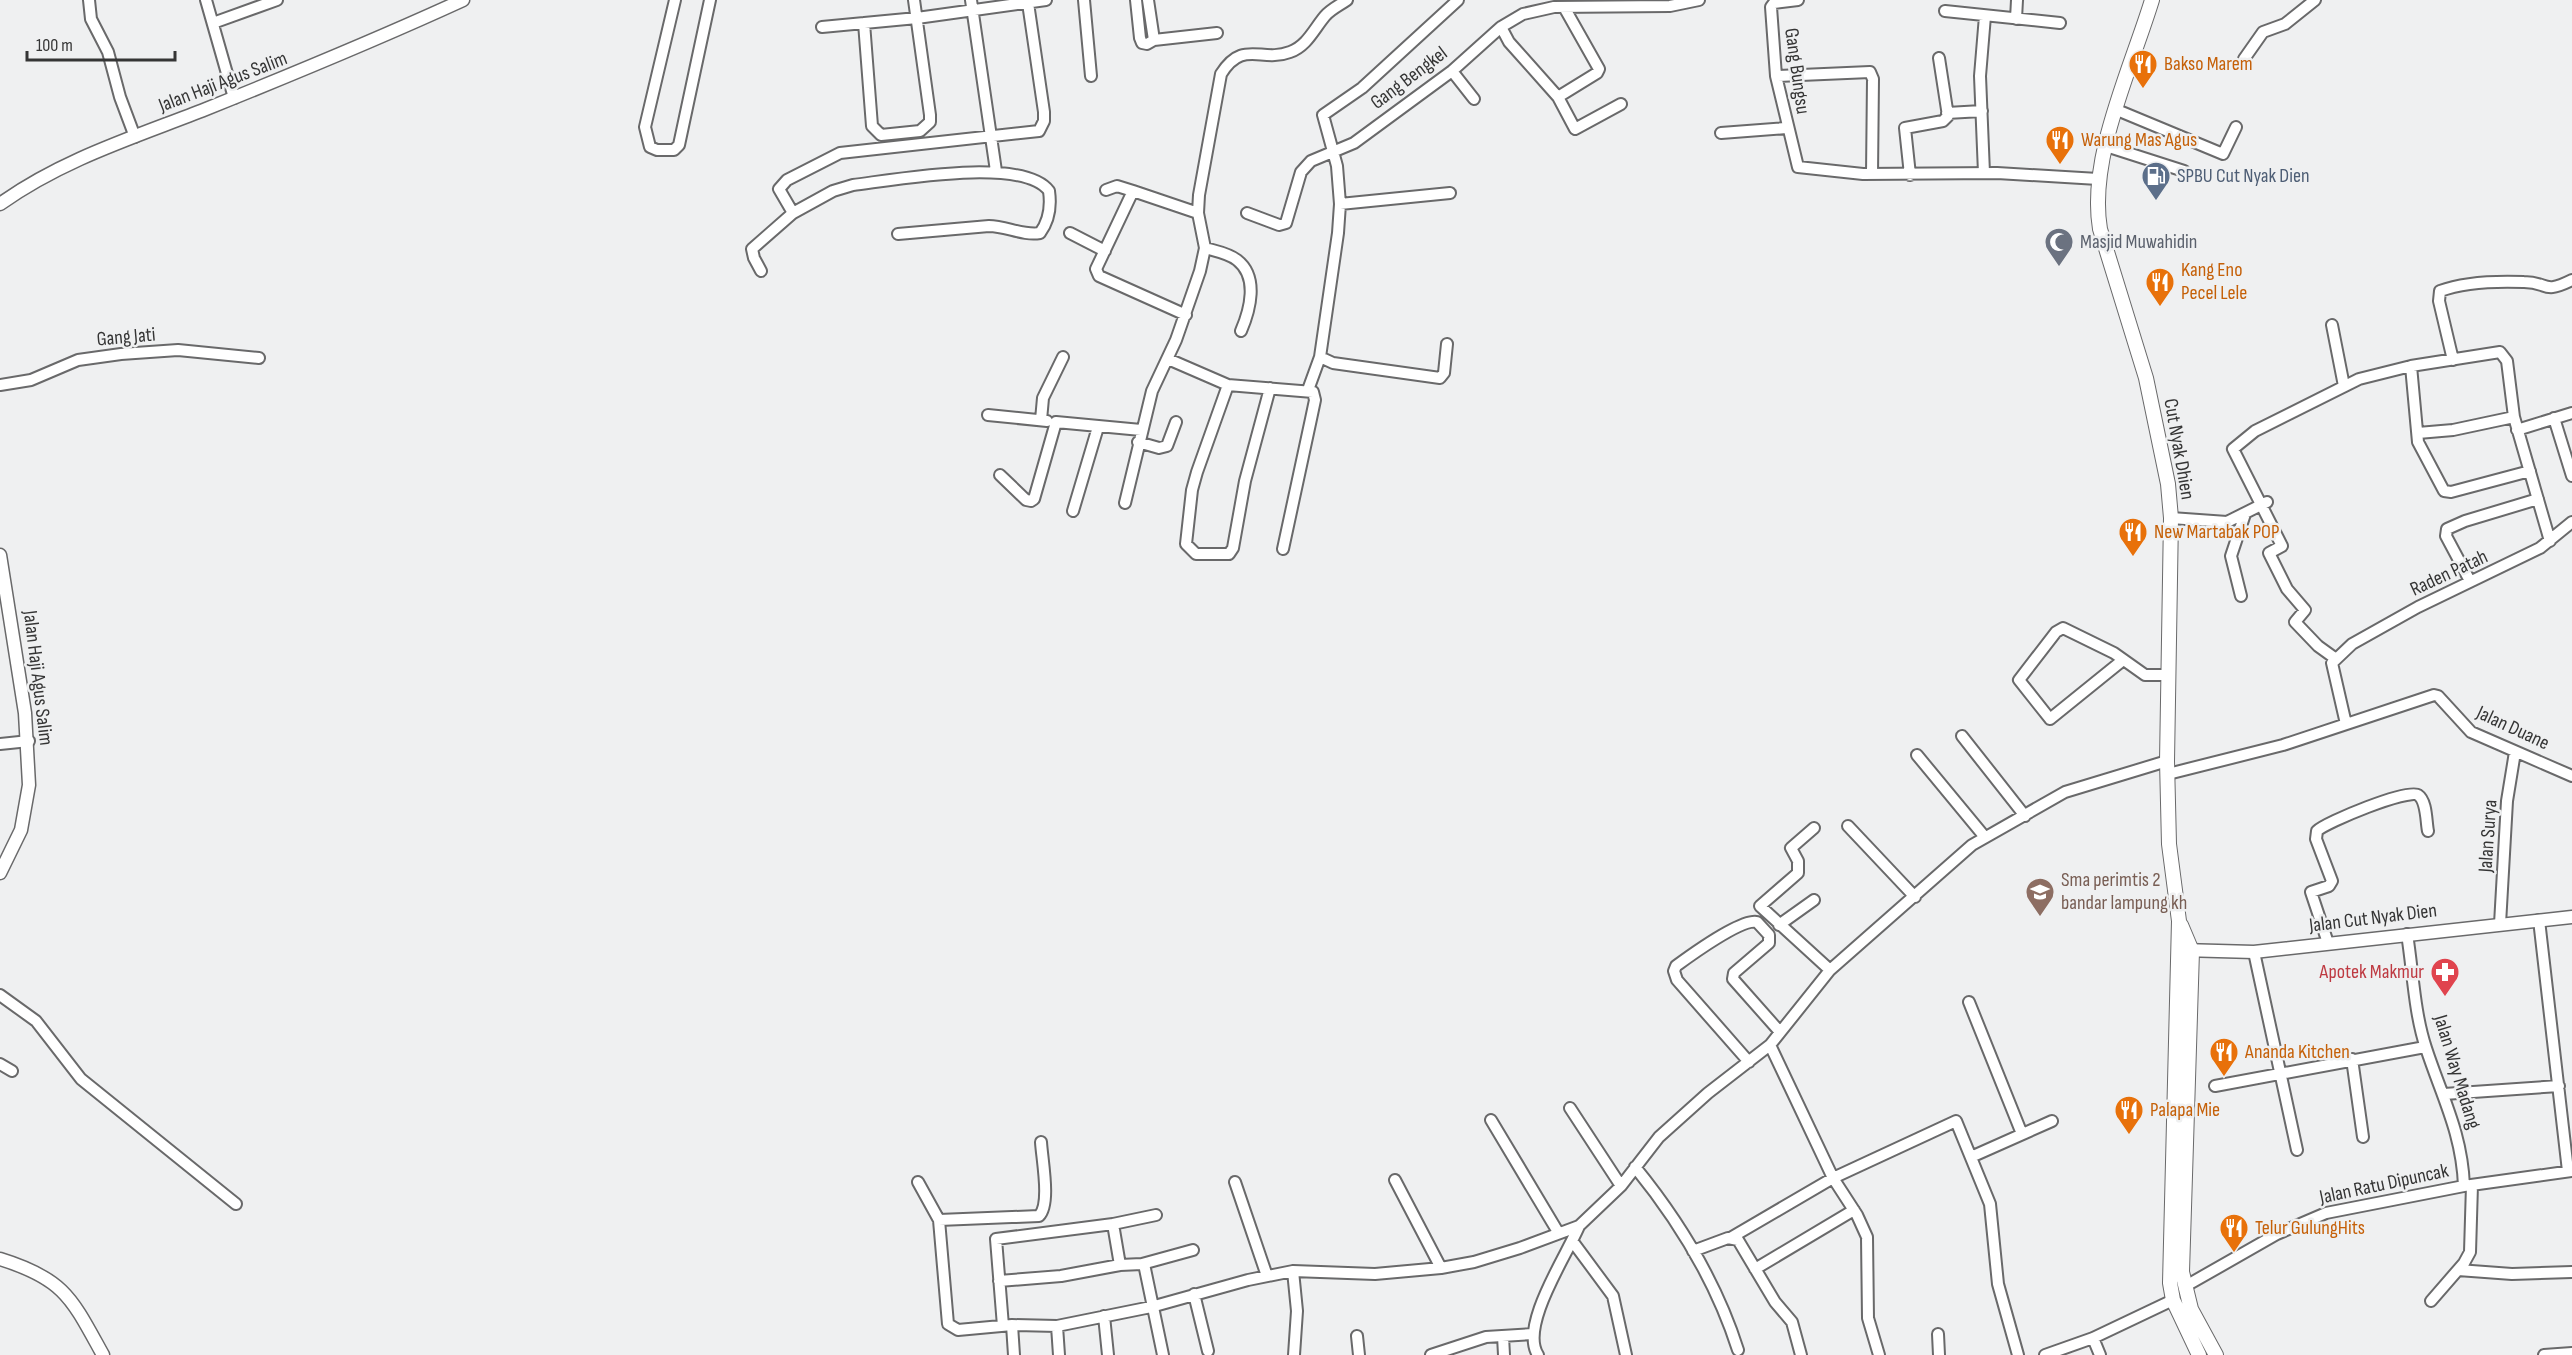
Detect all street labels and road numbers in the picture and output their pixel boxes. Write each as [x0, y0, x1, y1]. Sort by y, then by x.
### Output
street label: Gang Bungsu [1779, 26, 1815, 116]
street label: Gang Bengkel [1366, 41, 1452, 115]
street label: Jalan Haji Agus Salim [154, 46, 291, 118]
street label: Gang Jati [96, 322, 156, 352]
street label: Cut Nyak Dhien [2158, 397, 2200, 501]
street label: Raden Patah [2406, 545, 2492, 601]
street label: Jalan Haji Agus Salim [18, 608, 58, 747]
street label: Jalan Duane [2472, 700, 2553, 755]
street label: Jalan Surya [2473, 799, 2503, 874]
street label: Jalan Cut Nyak Dien [2307, 898, 2438, 938]
street label: Jalan Way Madang [2428, 1011, 2486, 1132]
street label: Jalan Ratu Dipuncak [2316, 1159, 2451, 1210]

